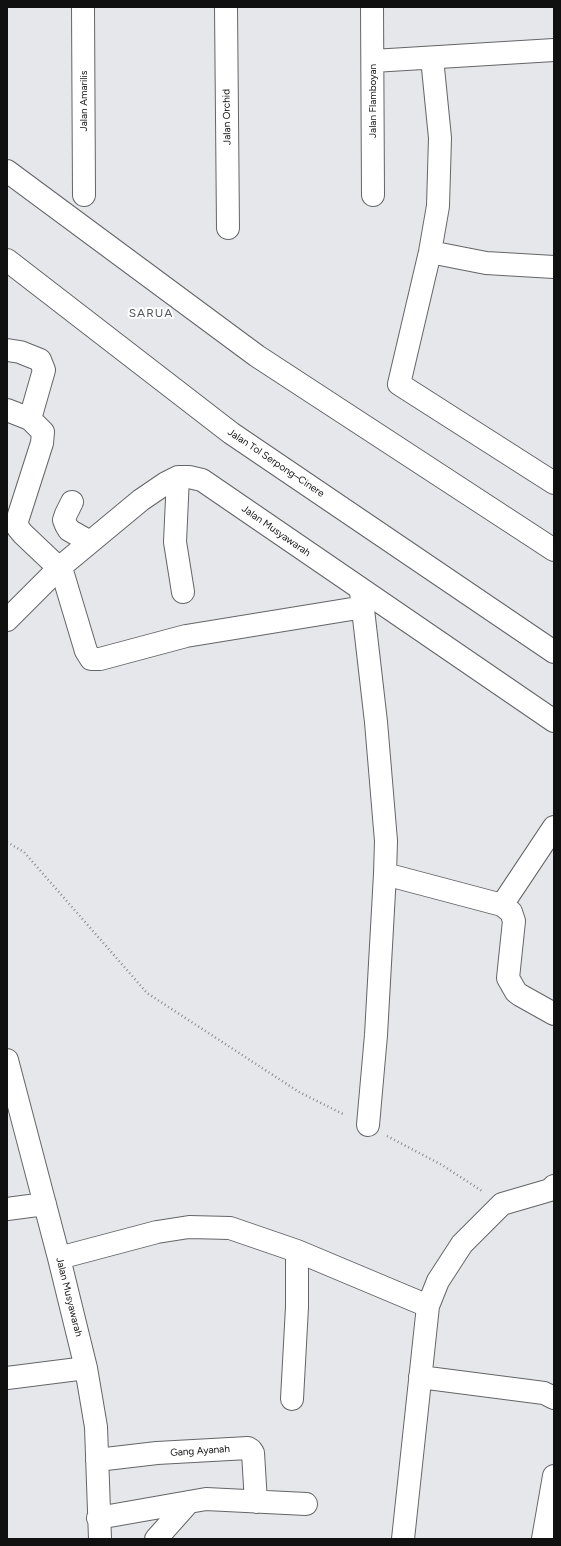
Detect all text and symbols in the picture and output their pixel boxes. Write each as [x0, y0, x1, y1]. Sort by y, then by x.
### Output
street label: Jalan Flamboyan [367, 64, 379, 138]
street label: Jalan Amarilis [78, 71, 90, 131]
street label: Jalan Orchid [221, 89, 233, 145]
district label: SARUA [129, 306, 173, 320]
street label: Jalan Tol Serpong–Cinere [225, 426, 327, 500]
street label: Jalan Musyawarah [239, 503, 313, 559]
street label: Jalan Musyawarah [53, 1256, 85, 1338]
street label: Gang Ayanah [170, 1443, 230, 1459]

